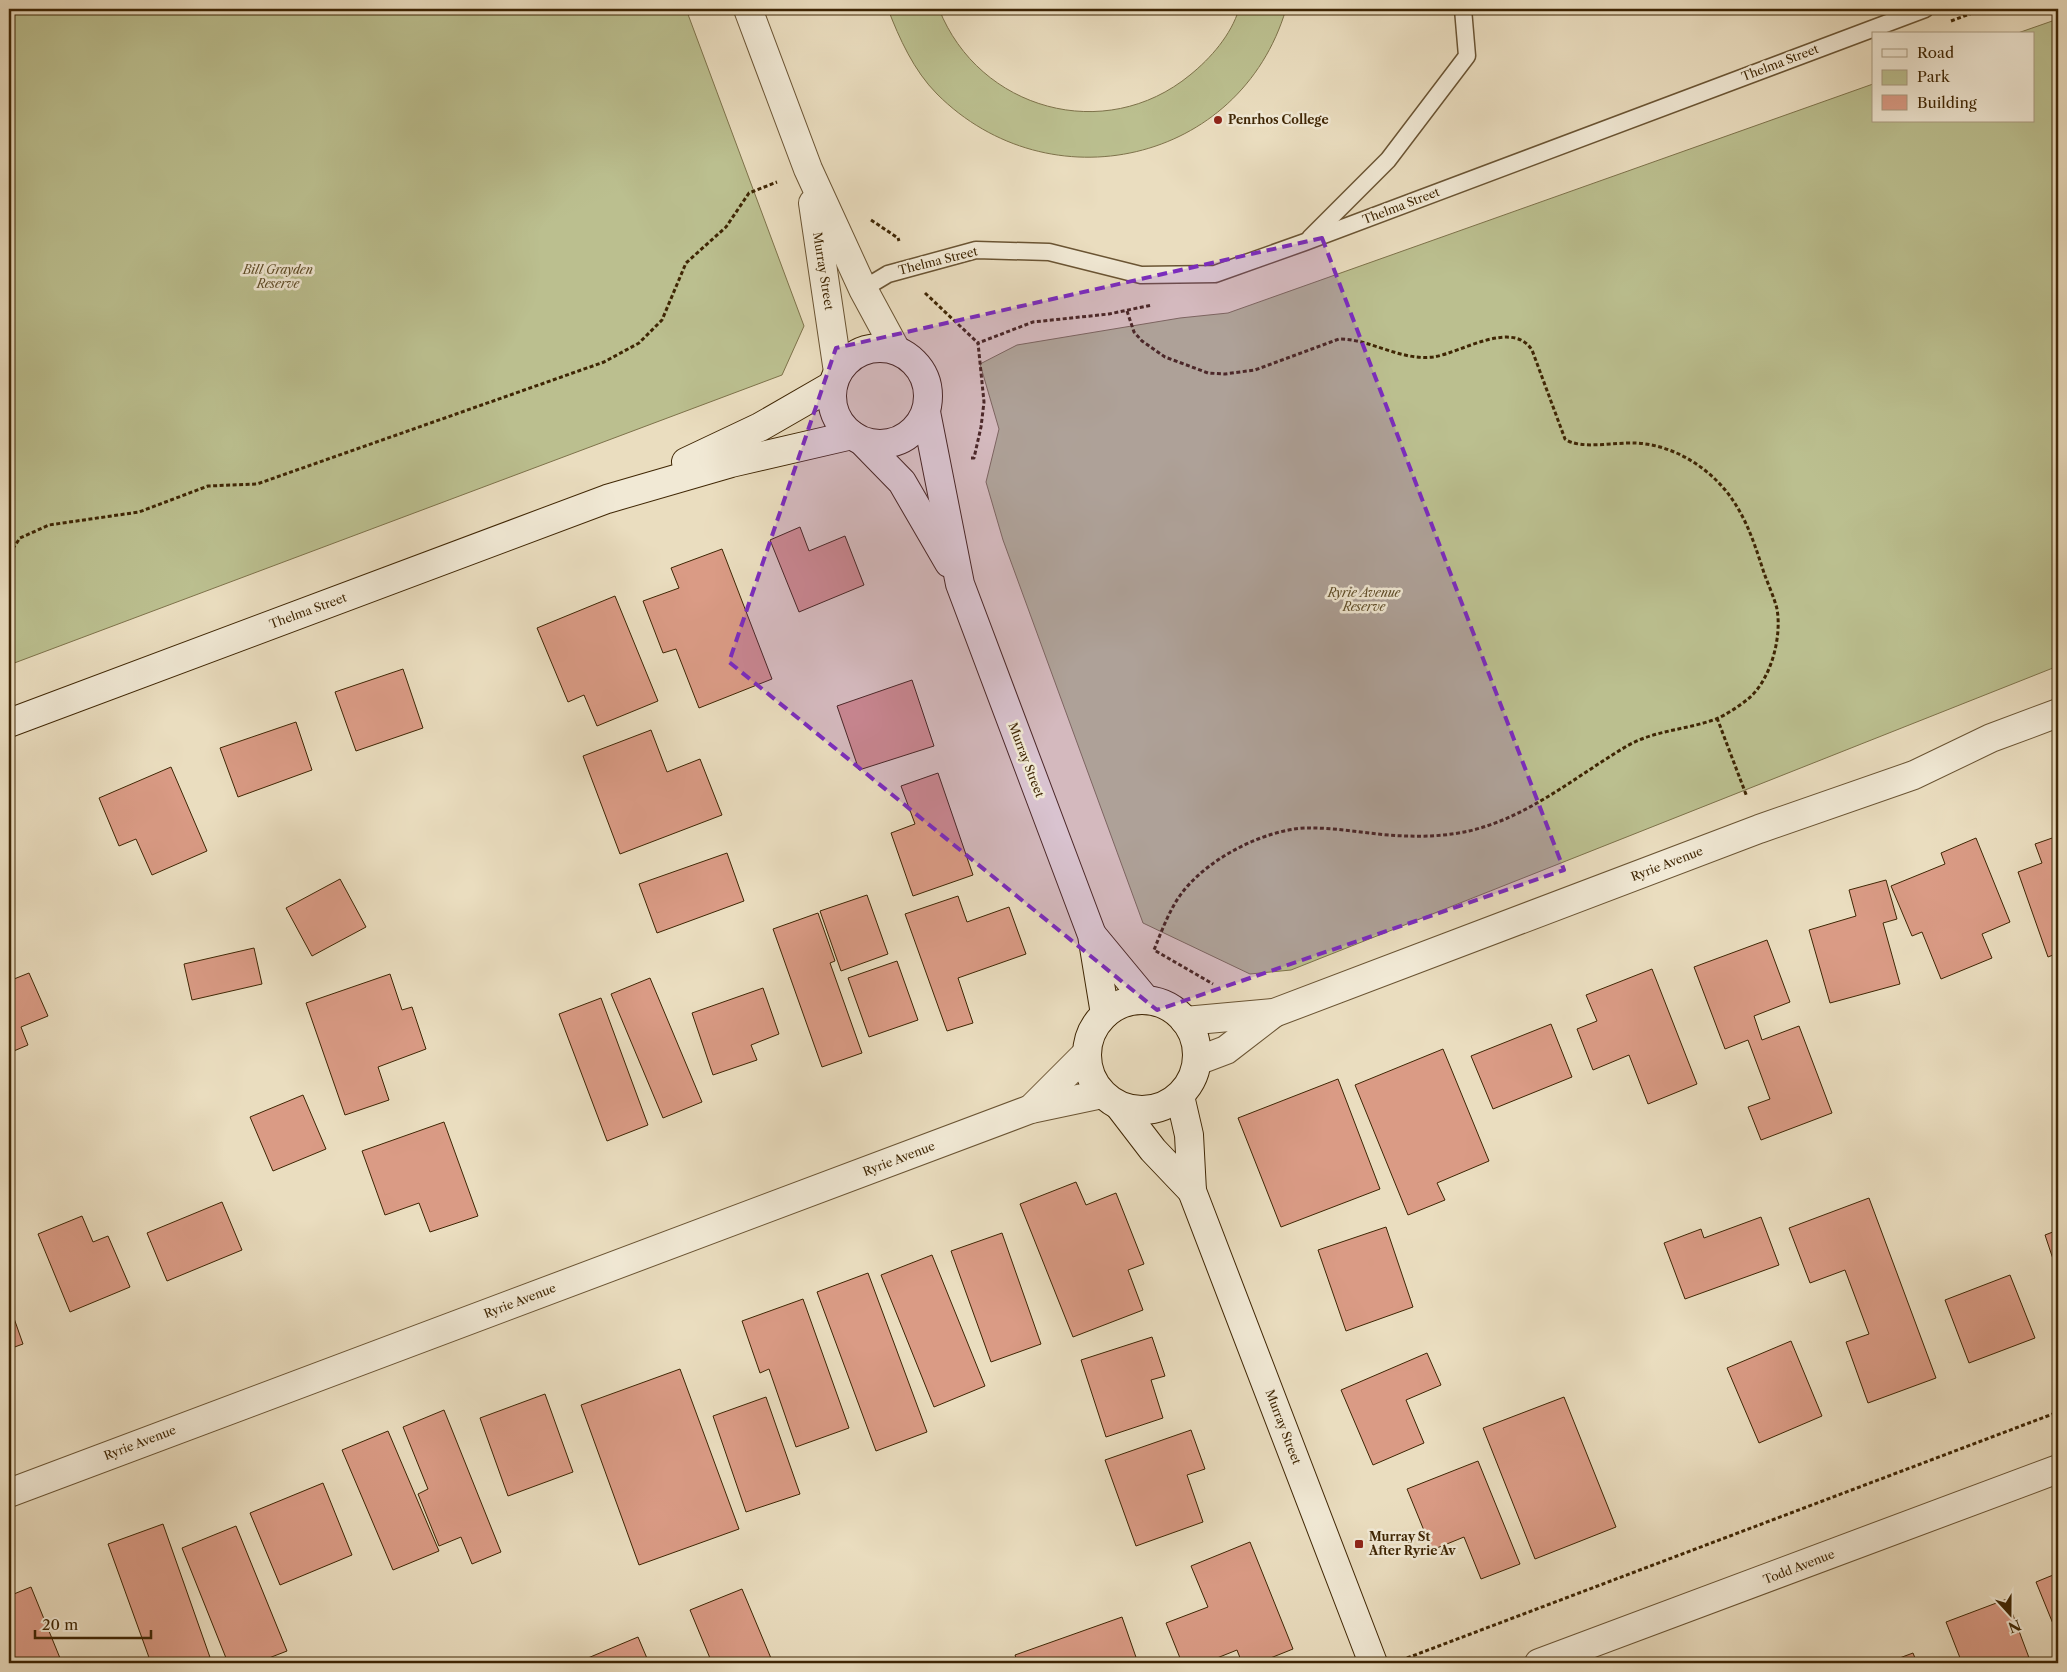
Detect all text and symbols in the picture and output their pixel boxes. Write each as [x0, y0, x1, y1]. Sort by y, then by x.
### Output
legend [1872, 32, 2034, 122]
street label: Thelma Street [1739, 41, 1821, 84]
text: Road [1917, 43, 1954, 62]
text: Park [1917, 67, 1951, 86]
text: Building [1917, 93, 1977, 112]
place label: Penrhos College [1228, 112, 1329, 127]
marker: Penrhos College [1212, 114, 1224, 126]
street label: Thelma Street [1360, 184, 1442, 227]
street label: Murray Street [810, 231, 837, 312]
street label: Thelma Street [897, 243, 980, 278]
park label: Bill Grayden Reserve [242, 262, 313, 291]
park label: Ryrie Avenue Reserve [1327, 585, 1401, 614]
street label: Thelma Street [267, 589, 349, 631]
street label: Murray Street [1005, 720, 1048, 800]
street label: Ryrie Avenue [1629, 843, 1705, 884]
street label: Ryrie Avenue [861, 1138, 937, 1179]
street label: Ryrie Avenue [482, 1280, 558, 1321]
street label: Murray Street [1262, 1387, 1305, 1467]
street label: Ryrie Avenue [102, 1422, 178, 1463]
place label: Murray St After Ryrie Av [1368, 1529, 1456, 1558]
marker: Murray St After Ryrie Av [1353, 1538, 1365, 1550]
street label: Todd Avenue [1761, 1546, 1837, 1587]
north arrow [1984, 1590, 2034, 1640]
scale bar [35, 1607, 151, 1639]
text: 20 m [42, 1615, 78, 1634]
text: N [2006, 1616, 2024, 1637]

